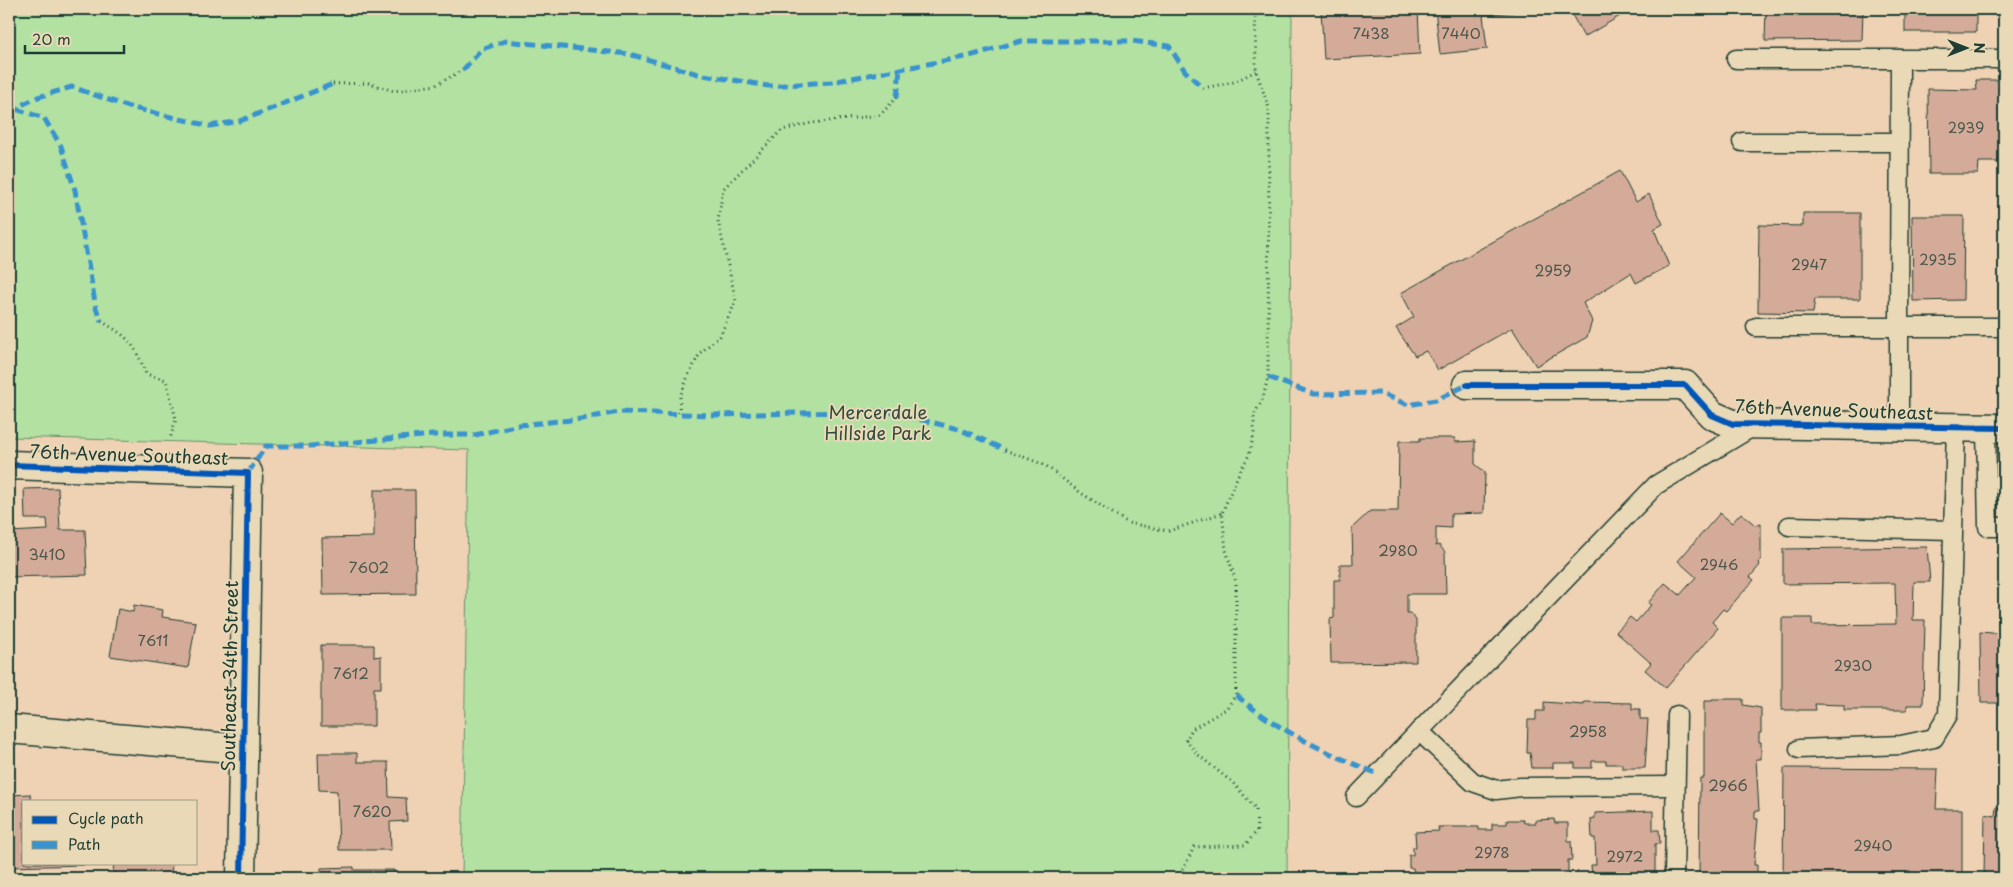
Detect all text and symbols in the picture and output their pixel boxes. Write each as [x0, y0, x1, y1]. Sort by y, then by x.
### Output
house number: 7438 [1352, 21, 1390, 44]
house number: 7440 [1441, 21, 1481, 44]
scale bar [25, 22, 124, 54]
north arrow [1940, 22, 1990, 72]
text: 20 m [32, 27, 71, 50]
text: N [1969, 42, 1990, 54]
house number: 2939 [1948, 115, 1984, 138]
house number: 2935 [1919, 247, 1957, 270]
house number: 2947 [1791, 252, 1827, 275]
house number: 2959 [1534, 258, 1572, 281]
street label: 76th Avenue Southeast [1734, 392, 1934, 426]
park label: Mercerdale Hillside Park [824, 398, 932, 446]
street label: 76th Avenue Southeast [29, 437, 229, 471]
house number: 2980 [1378, 538, 1418, 561]
house number: 3410 [29, 542, 66, 565]
house number: 2946 [1700, 552, 1738, 575]
house number: 7602 [349, 555, 389, 578]
street label: Southeast 34th Street [214, 580, 244, 772]
house number: 7611 [138, 628, 168, 651]
house number: 2930 [1834, 653, 1872, 676]
house number: 7612 [333, 661, 369, 684]
house number: 2958 [1569, 719, 1607, 742]
house number: 2966 [1708, 773, 1748, 796]
house number: 7620 [353, 799, 391, 822]
legend [22, 800, 198, 864]
text: Cycle path [68, 806, 144, 829]
text: Path [68, 832, 100, 855]
house number: 2940 [1854, 833, 1893, 856]
house number: 2978 [1474, 840, 1510, 863]
house number: 2972 [1607, 844, 1643, 867]

